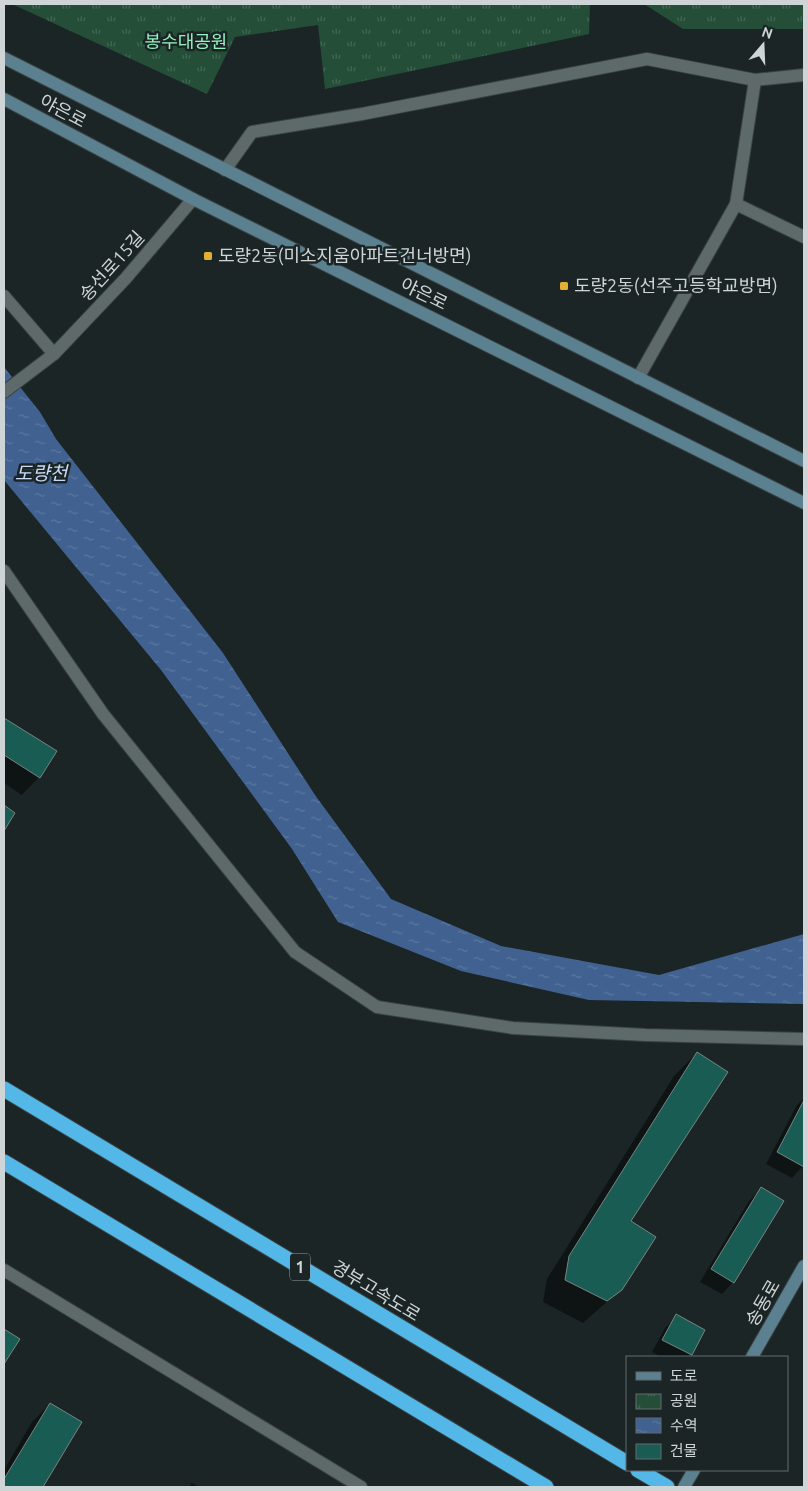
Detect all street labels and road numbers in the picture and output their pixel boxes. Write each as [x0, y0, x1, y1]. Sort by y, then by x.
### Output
street label: 야은로 [37, 90, 90, 131]
street label: 송선로15길 [75, 226, 148, 304]
street label: 야은로 [398, 273, 451, 313]
road number: 1 [290, 1254, 310, 1280]
street label: 경부고속도로 [329, 1256, 424, 1324]
street label: 송동로 [741, 1276, 783, 1329]

